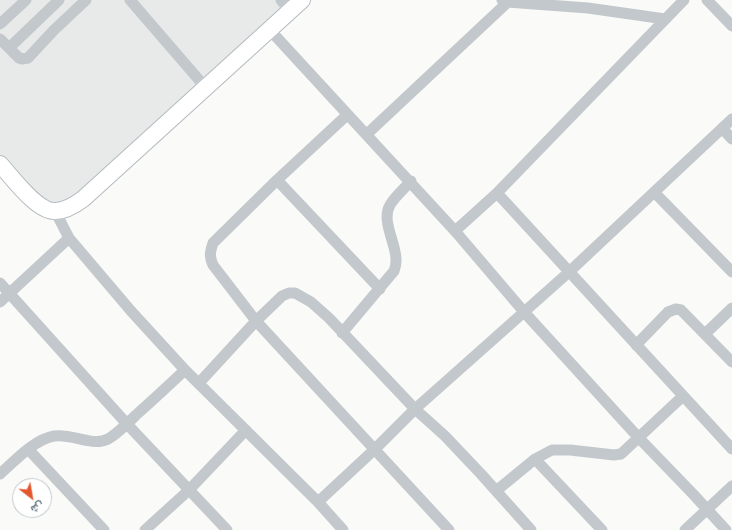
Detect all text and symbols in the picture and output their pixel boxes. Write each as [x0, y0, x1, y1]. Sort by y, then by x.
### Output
north arrow [12, 478, 52, 518]
text: ش [29, 499, 47, 517]

